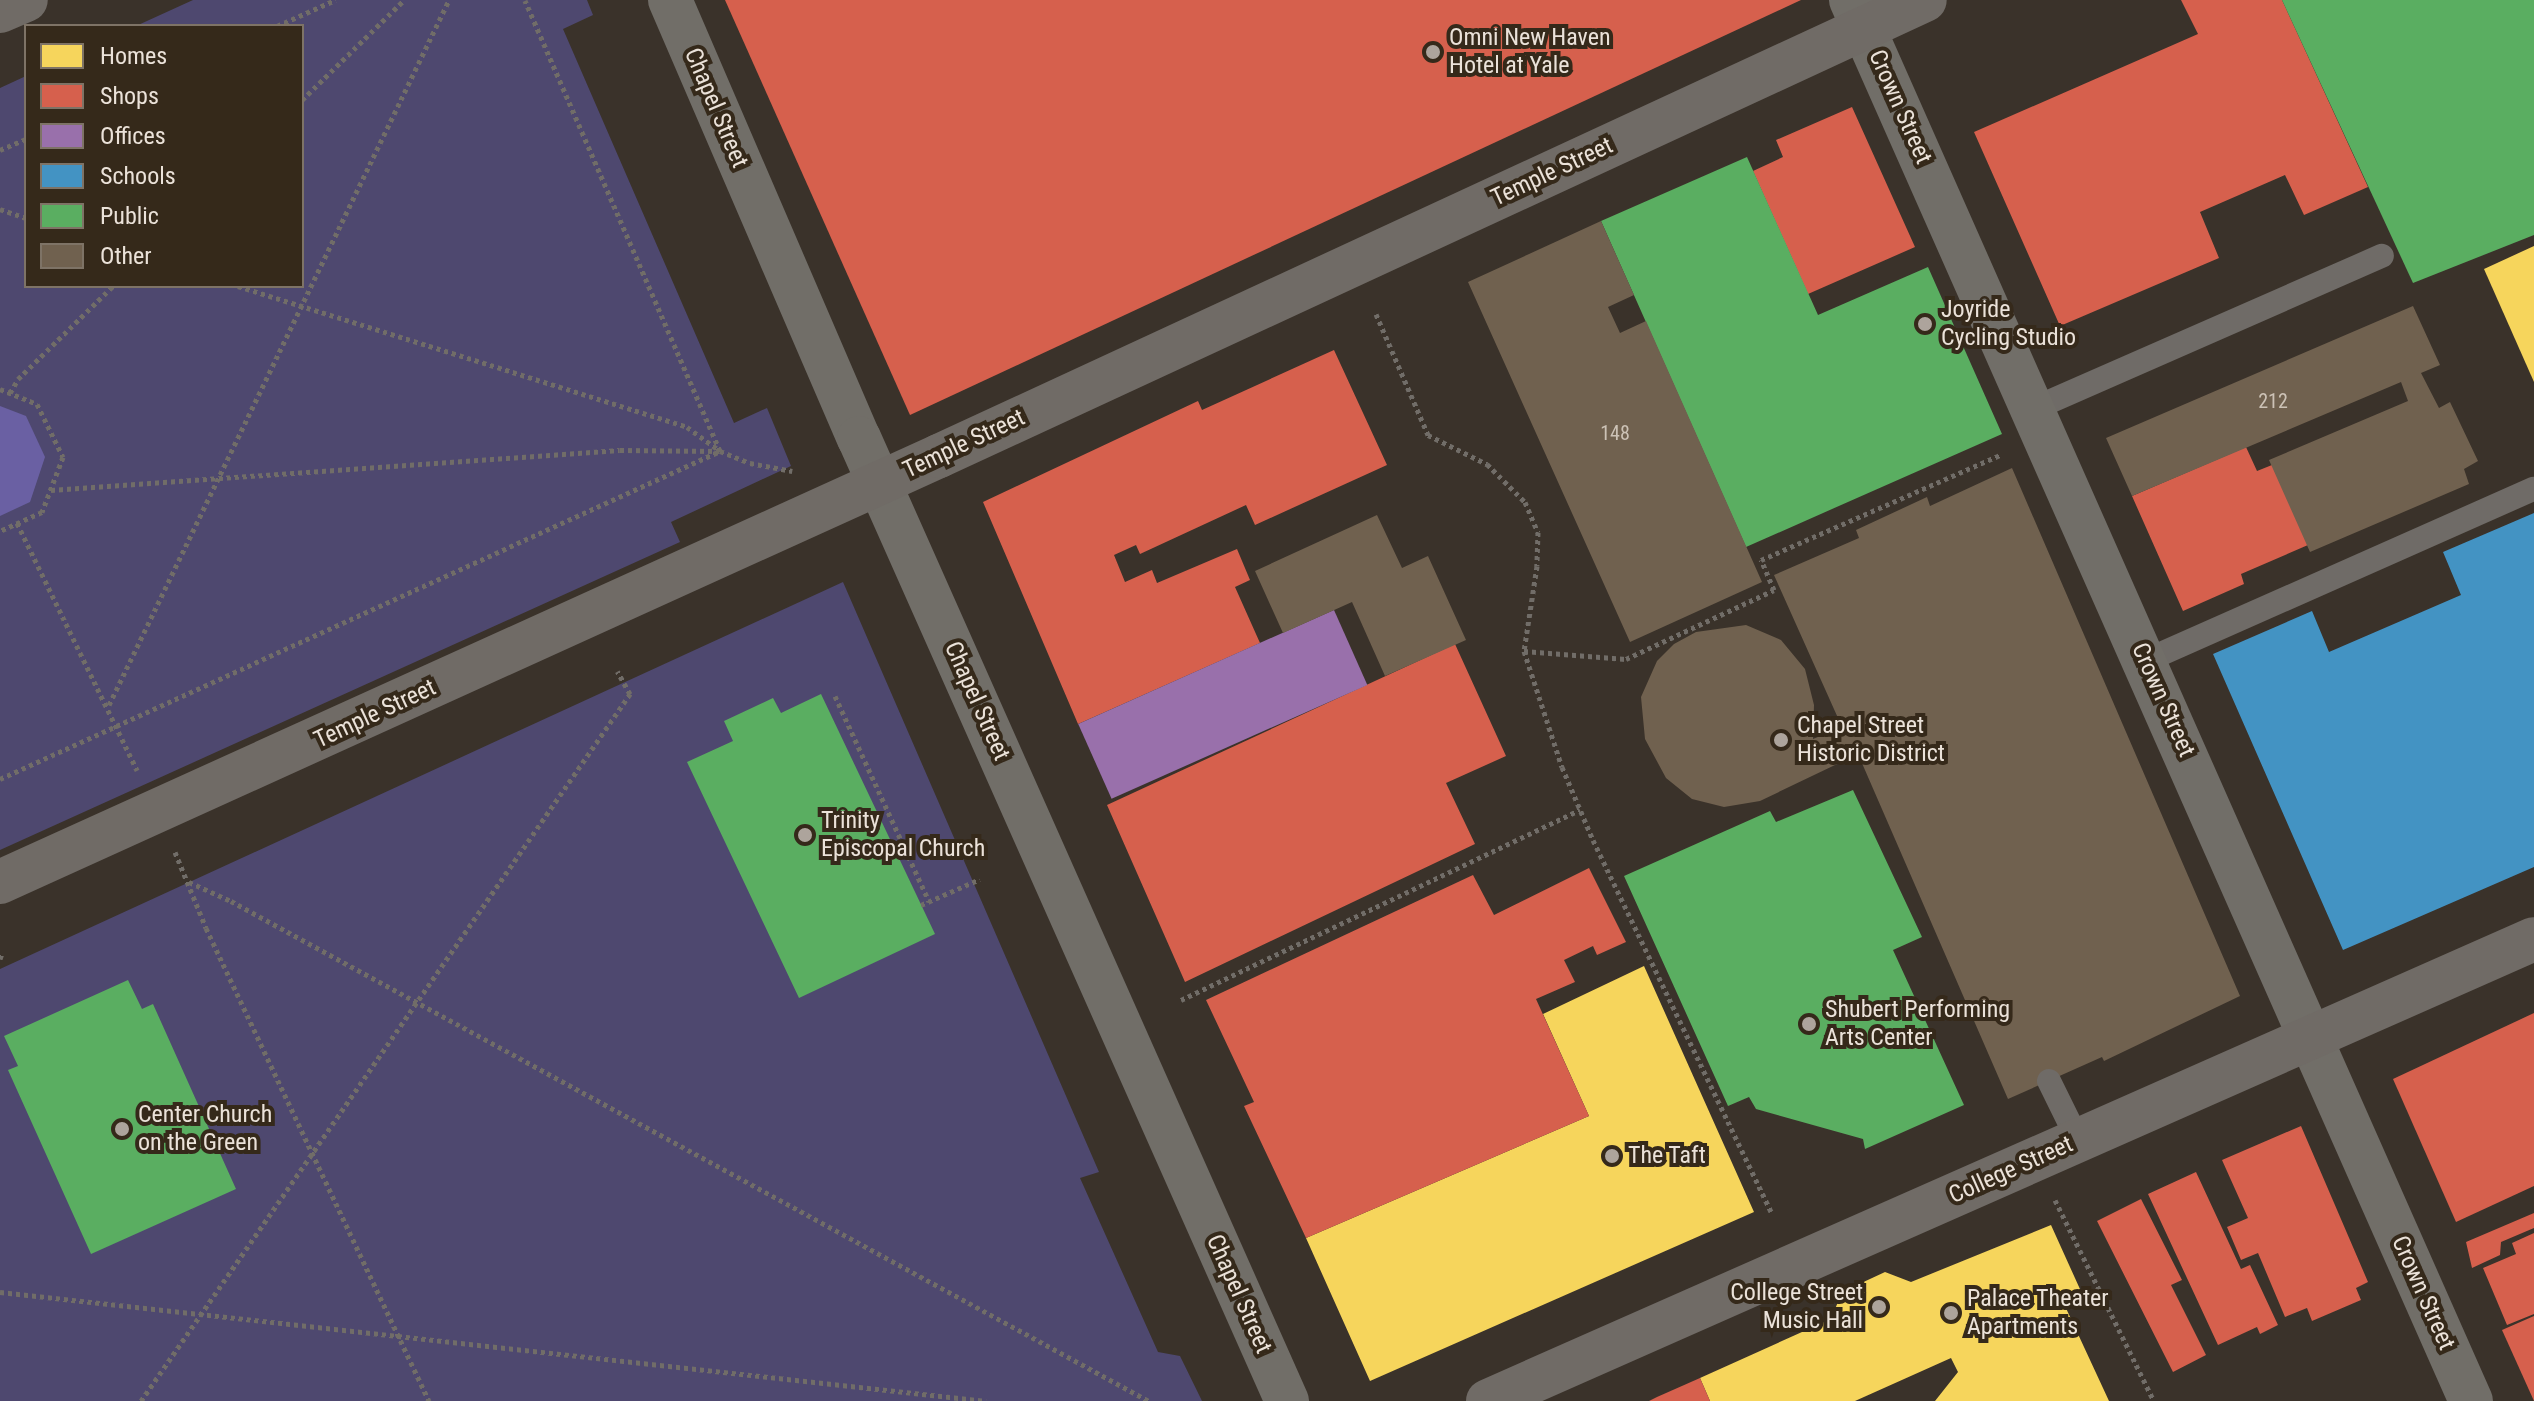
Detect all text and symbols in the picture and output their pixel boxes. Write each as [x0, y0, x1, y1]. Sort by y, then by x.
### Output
legend [24, 24, 304, 288]
place label: Omni New Haven Hotel at Yale [1449, 24, 1611, 80]
text: Homes [100, 42, 167, 70]
marker: Omni New Haven Hotel at Yale [1424, 43, 1442, 61]
street label: Chapel Street [678, 44, 754, 172]
street label: Crown Street [1862, 46, 1938, 168]
text: Shops [100, 82, 159, 110]
text: Offices [100, 122, 166, 150]
street label: Temple Street [1487, 131, 1617, 213]
text: Schools [100, 162, 176, 190]
text: Public [100, 202, 159, 230]
text: Other [100, 242, 152, 270]
place label: Joyride Cycling Studio [1941, 296, 2076, 352]
marker: Joyride Cycling Studio [1916, 315, 1934, 333]
house number: 212 [2258, 389, 2288, 413]
street label: Temple Street [899, 403, 1029, 485]
house number: 148 [1600, 421, 1630, 445]
street label: Chapel Street [938, 637, 1016, 765]
street label: Crown Street [2125, 639, 2201, 761]
street label: Temple Street [310, 673, 440, 755]
place label: Chapel Street Historic District [1797, 712, 1945, 768]
marker: Chapel Street Historic District [1772, 731, 1790, 749]
place label: Trinity Episcopal Church [821, 807, 985, 863]
marker: Trinity Episcopal Church [796, 826, 814, 844]
place label: Shubert Performing Arts Center [1825, 996, 2010, 1052]
marker: Shubert Performing Arts Center [1800, 1015, 1818, 1033]
place label: Center Church on the Green [138, 1101, 272, 1157]
marker: Center Church on the Green [113, 1120, 131, 1138]
street label: College Street [1945, 1130, 2077, 1210]
place label: The Taft [1628, 1142, 1706, 1170]
marker: The Taft [1603, 1147, 1621, 1165]
street label: Chapel Street [1200, 1230, 1278, 1358]
street label: Crown Street [2385, 1232, 2461, 1354]
place label: College Street Music Hall [1730, 1279, 1863, 1335]
place label: Palace Theater Apartments [1967, 1285, 2109, 1341]
marker: College Street Music Hall [1870, 1298, 1888, 1316]
marker: Palace Theater Apartments [1942, 1304, 1960, 1322]

